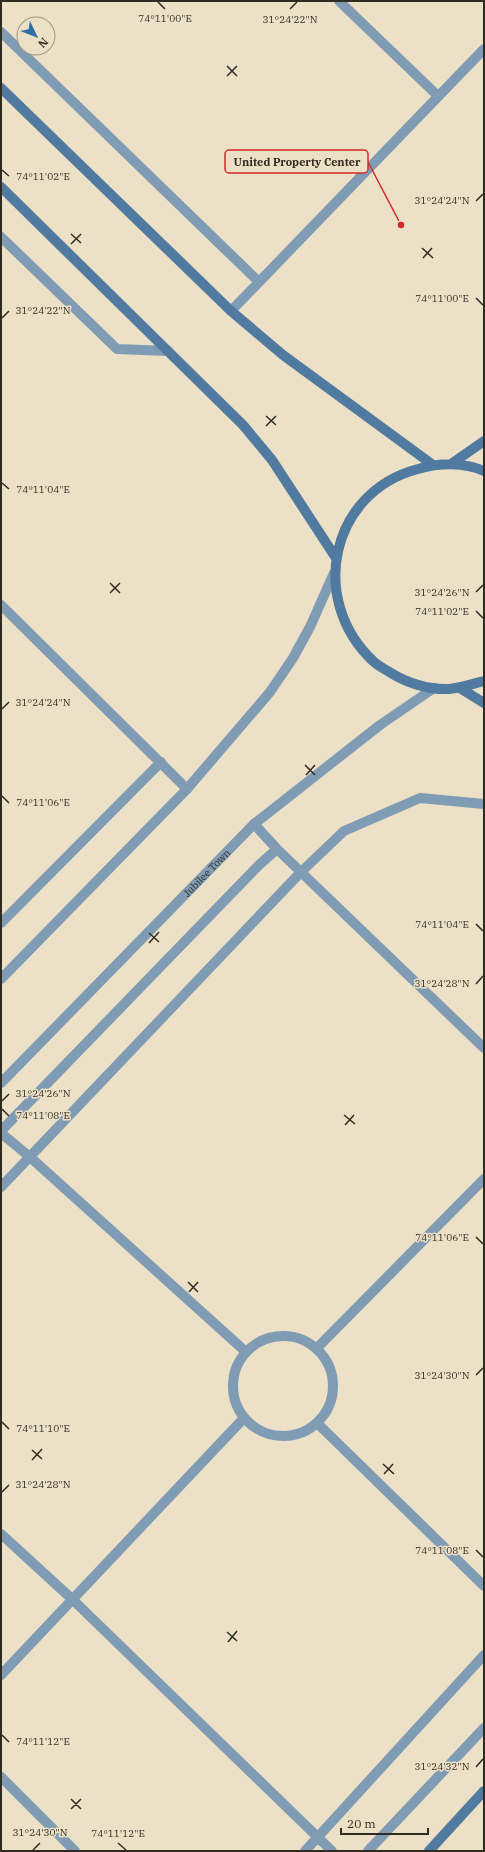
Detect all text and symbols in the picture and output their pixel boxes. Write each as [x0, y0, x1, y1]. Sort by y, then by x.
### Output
text: 74°11'00"E [138, 12, 192, 25]
text: 31°24'22"N [263, 13, 318, 26]
north arrow [16, 16, 56, 56]
text: N [35, 35, 51, 51]
callout: United Property Center [225, 150, 368, 173]
text: United Property Center [234, 155, 361, 169]
text: 74°11'02"E [16, 170, 70, 183]
text: 31°24'24"N [415, 194, 470, 207]
text: 74°11'00"E [415, 292, 469, 305]
text: 31°24'22"N [16, 304, 71, 317]
text: 74°11'04"E [16, 483, 70, 496]
text: 31°24'26"N [415, 586, 470, 599]
text: 74°11'02"E [415, 605, 469, 618]
text: 31°24'24"N [16, 696, 71, 709]
text: 74°11'06"E [16, 796, 70, 809]
street label: Jubilee Town [180, 846, 233, 899]
text: 74°11'04"E [415, 918, 469, 931]
text: 31°24'28"N [415, 977, 470, 990]
text: 31°24'26"N [16, 1087, 71, 1100]
text: 74°11'08"E [16, 1109, 70, 1122]
text: 74°11'06"E [415, 1231, 469, 1244]
text: 31°24'30"N [415, 1369, 470, 1382]
text: 74°11'10"E [16, 1422, 70, 1435]
text: 31°24'28"N [16, 1478, 71, 1491]
text: 74°11'08"E [415, 1544, 469, 1557]
text: 74°11'12"E [16, 1735, 70, 1748]
text: 31°24'32"N [415, 1760, 470, 1773]
scale bar [341, 1810, 428, 1836]
text: 20 m [347, 1816, 376, 1831]
text: 31°24'30"N [13, 1826, 68, 1839]
text: 74°11'12"E [91, 1827, 145, 1840]

